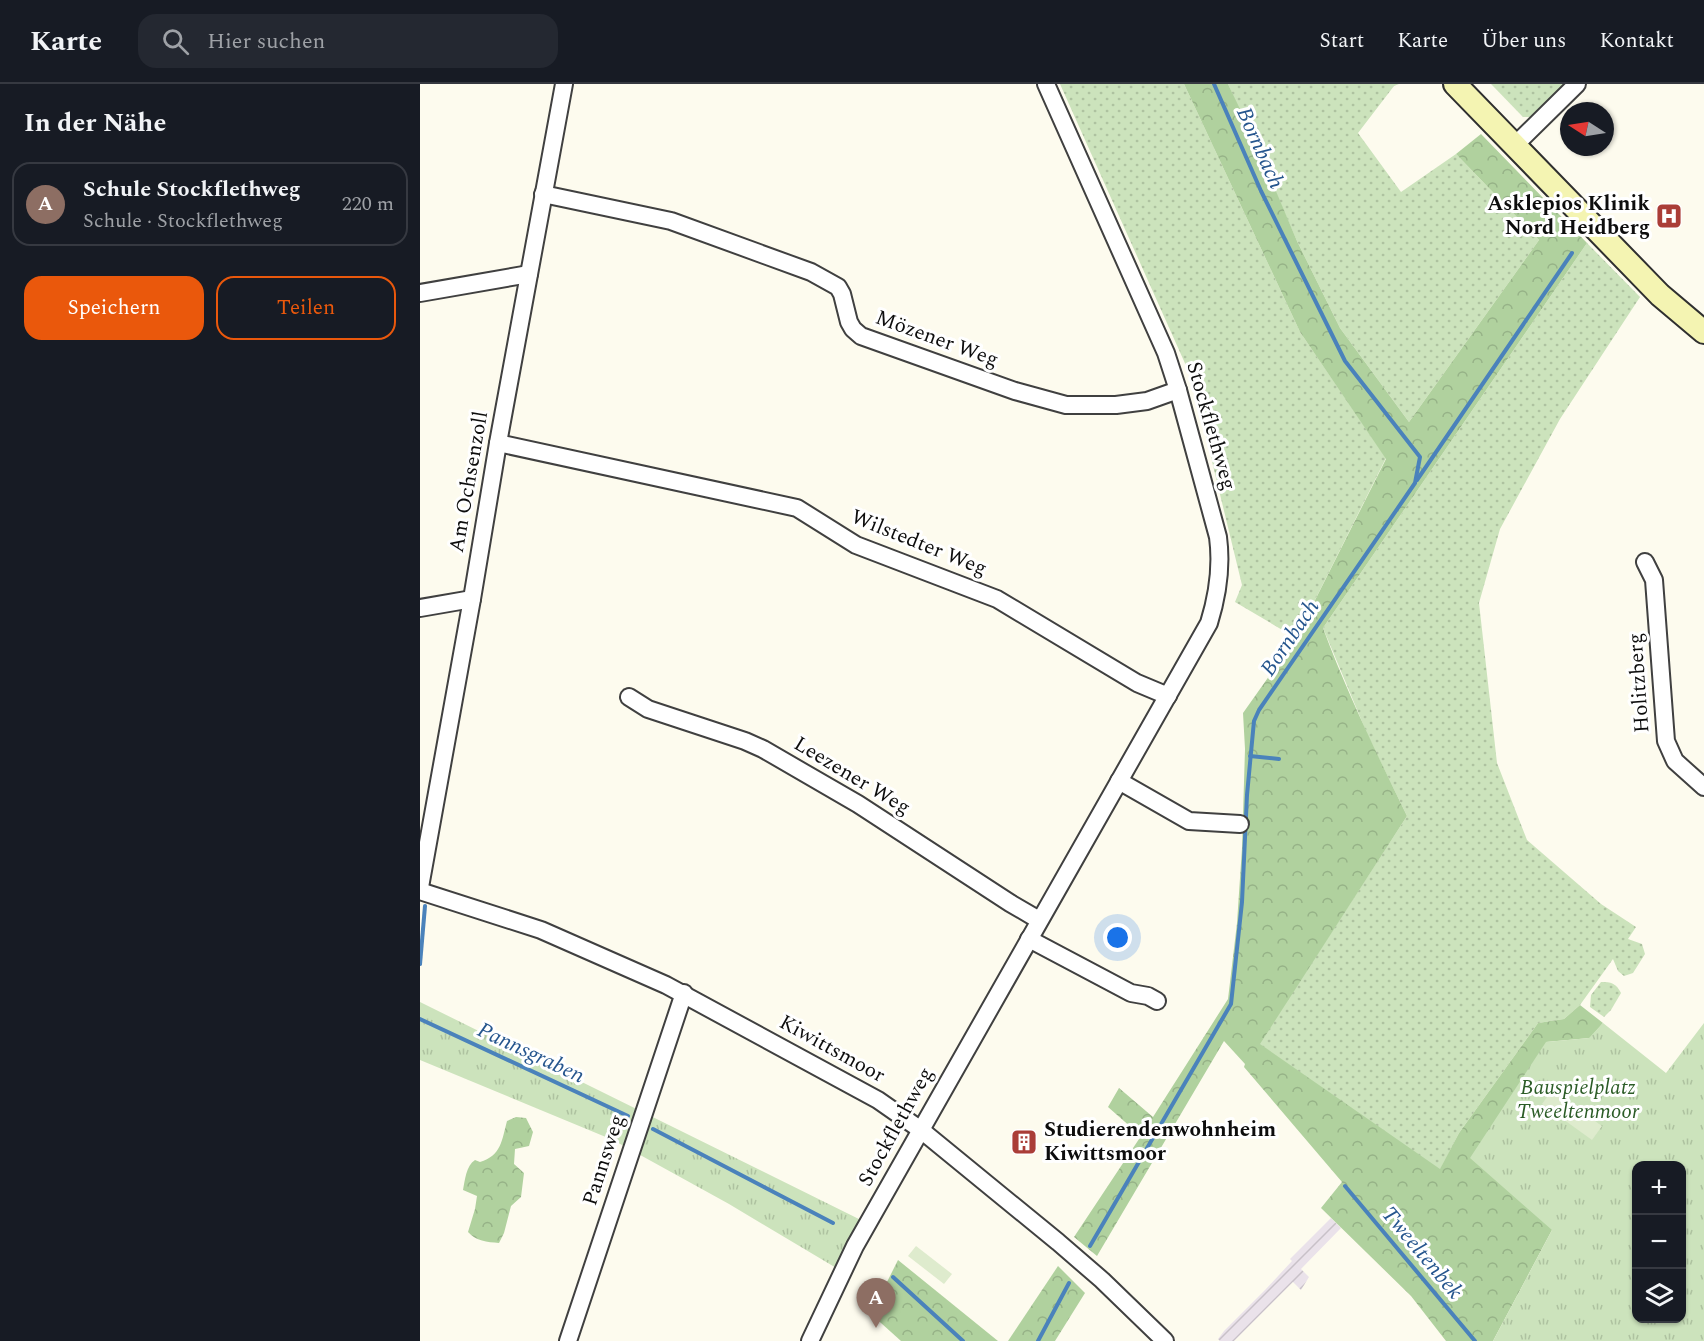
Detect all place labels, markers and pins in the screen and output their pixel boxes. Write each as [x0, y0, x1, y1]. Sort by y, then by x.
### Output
place label: Asklepios Klinik Nord Heidberg [1487, 188, 1650, 244]
hospital icon: Asklepios Klinik Nord Heidberg [1654, 201, 1684, 231]
place label: Studierendenwohnheim Kiwittsmoor [1044, 1114, 1276, 1170]
building icon: Studierendenwohnheim Kiwittsmoor [1009, 1127, 1039, 1157]
pin: A [856, 1278, 896, 1328]

